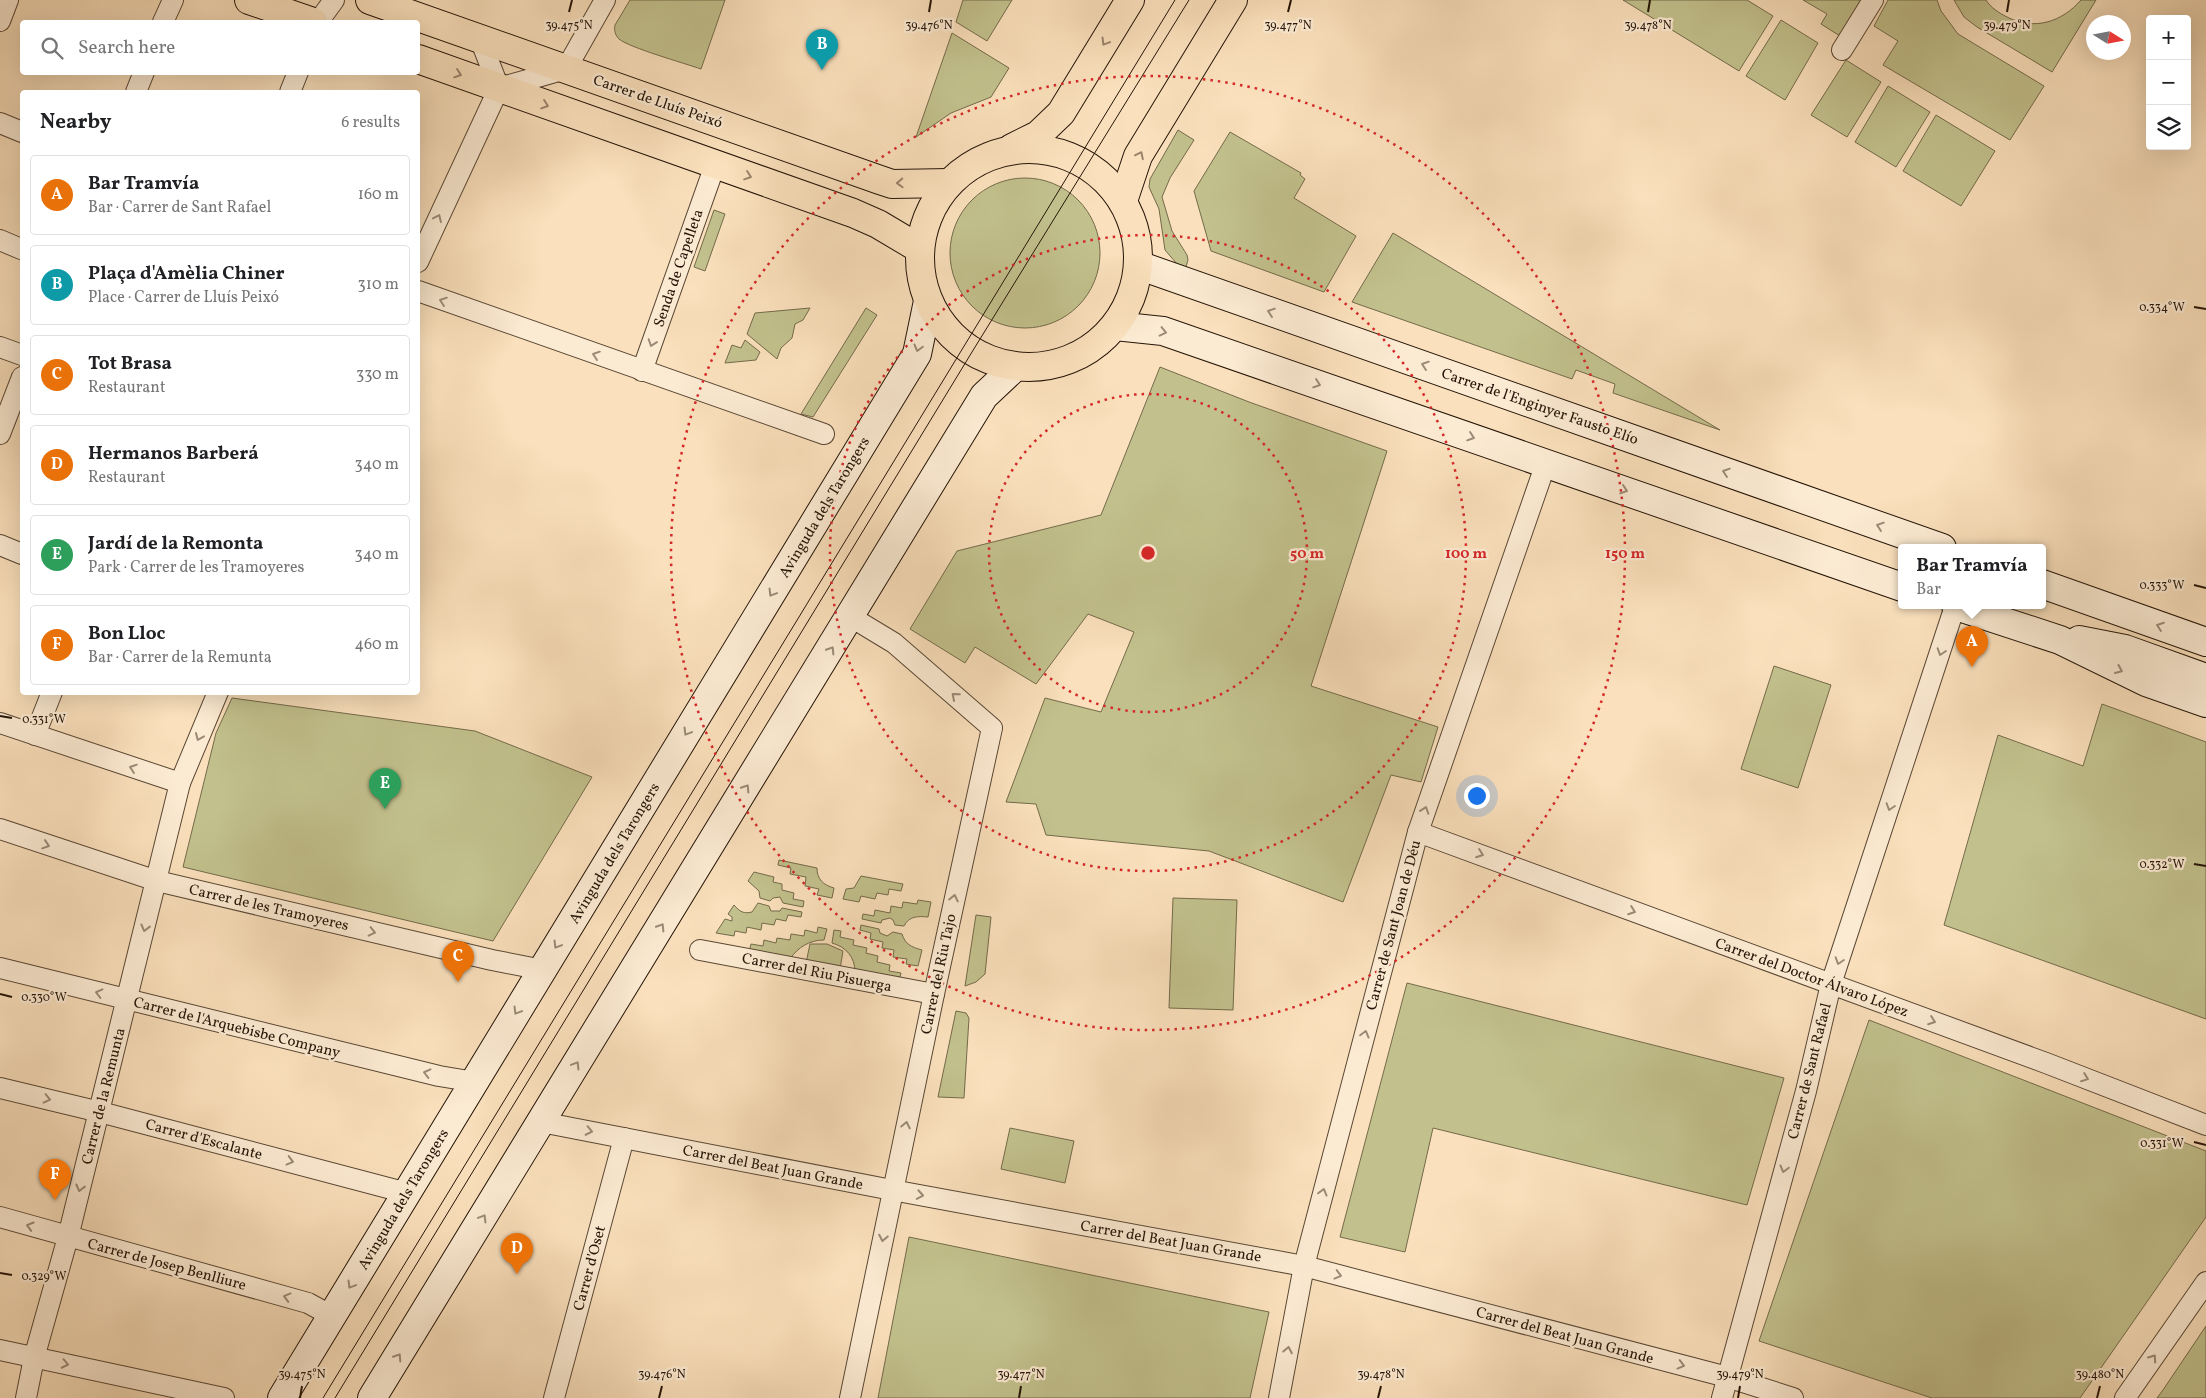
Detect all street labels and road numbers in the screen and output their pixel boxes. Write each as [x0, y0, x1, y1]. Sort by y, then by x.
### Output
street label: Carrer de Lluís Peixó [590, 70, 725, 134]
street label: Senda de Capelleta [649, 207, 709, 330]
street label: Carrer de l'Enginyer Fausto Elío [1438, 364, 1641, 451]
street label: Avinguda dels Tarongers [775, 433, 876, 582]
street label: Avinguda dels Tarongers [565, 779, 666, 928]
street label: Carrer de Sant Joan de Déu [1362, 838, 1427, 1013]
street label: Carrer de les Tramoyeres [187, 880, 351, 937]
street label: Carrer del Riu Tajo [916, 912, 962, 1036]
street label: Carrer del Doctor Álvaro López [1712, 934, 1911, 1023]
street label: Carrer del Riu Pisuerga [740, 949, 893, 998]
street label: Carrer de l'Arquebisbe Company [131, 993, 342, 1064]
street label: Carrer de Sant Rafael [1783, 1001, 1838, 1142]
street label: Carrer de la Remunta [77, 1026, 132, 1167]
street label: Carrer d'Escalante [143, 1115, 264, 1166]
street label: Avinguda dels Tarongers [354, 1125, 455, 1274]
street label: Carrer del Beat Juan Grande [681, 1141, 865, 1196]
street label: Carrer del Beat Juan Grande [1079, 1216, 1263, 1269]
street label: Carrer d'Oset [569, 1224, 612, 1313]
street label: Carrer de Josep Benlliure [85, 1234, 248, 1297]
street label: Carrer del Beat Juan Grande [1473, 1303, 1656, 1370]

